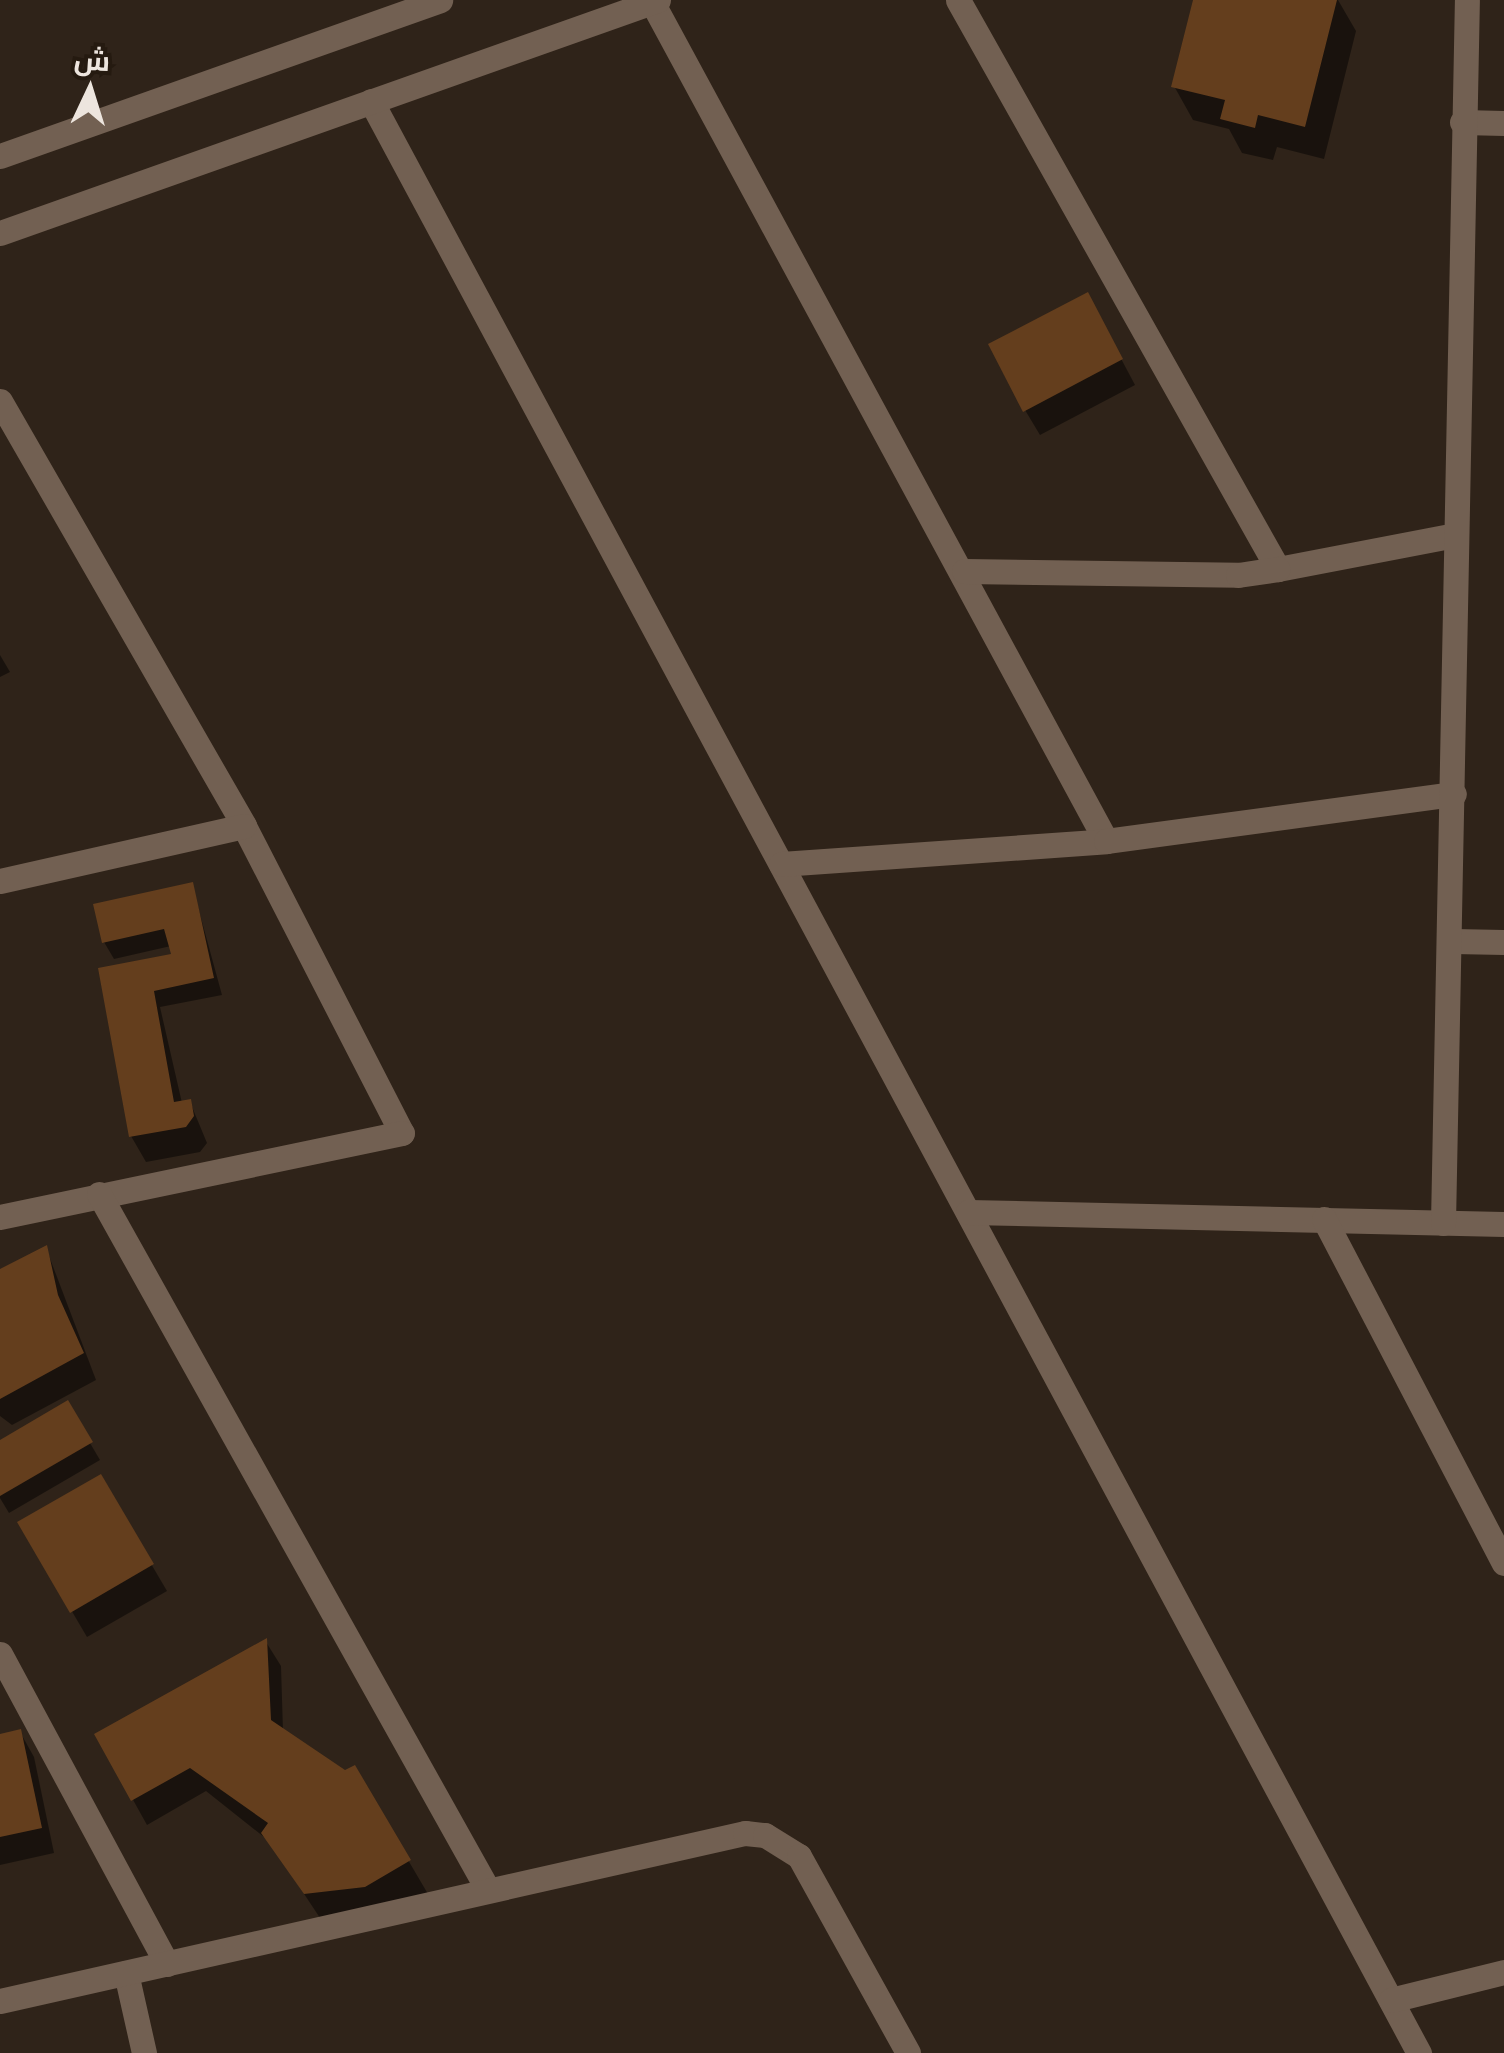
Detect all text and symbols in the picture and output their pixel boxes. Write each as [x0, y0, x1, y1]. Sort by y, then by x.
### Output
north arrow [40, 40, 140, 140]
text: ش [73, 42, 111, 78]

